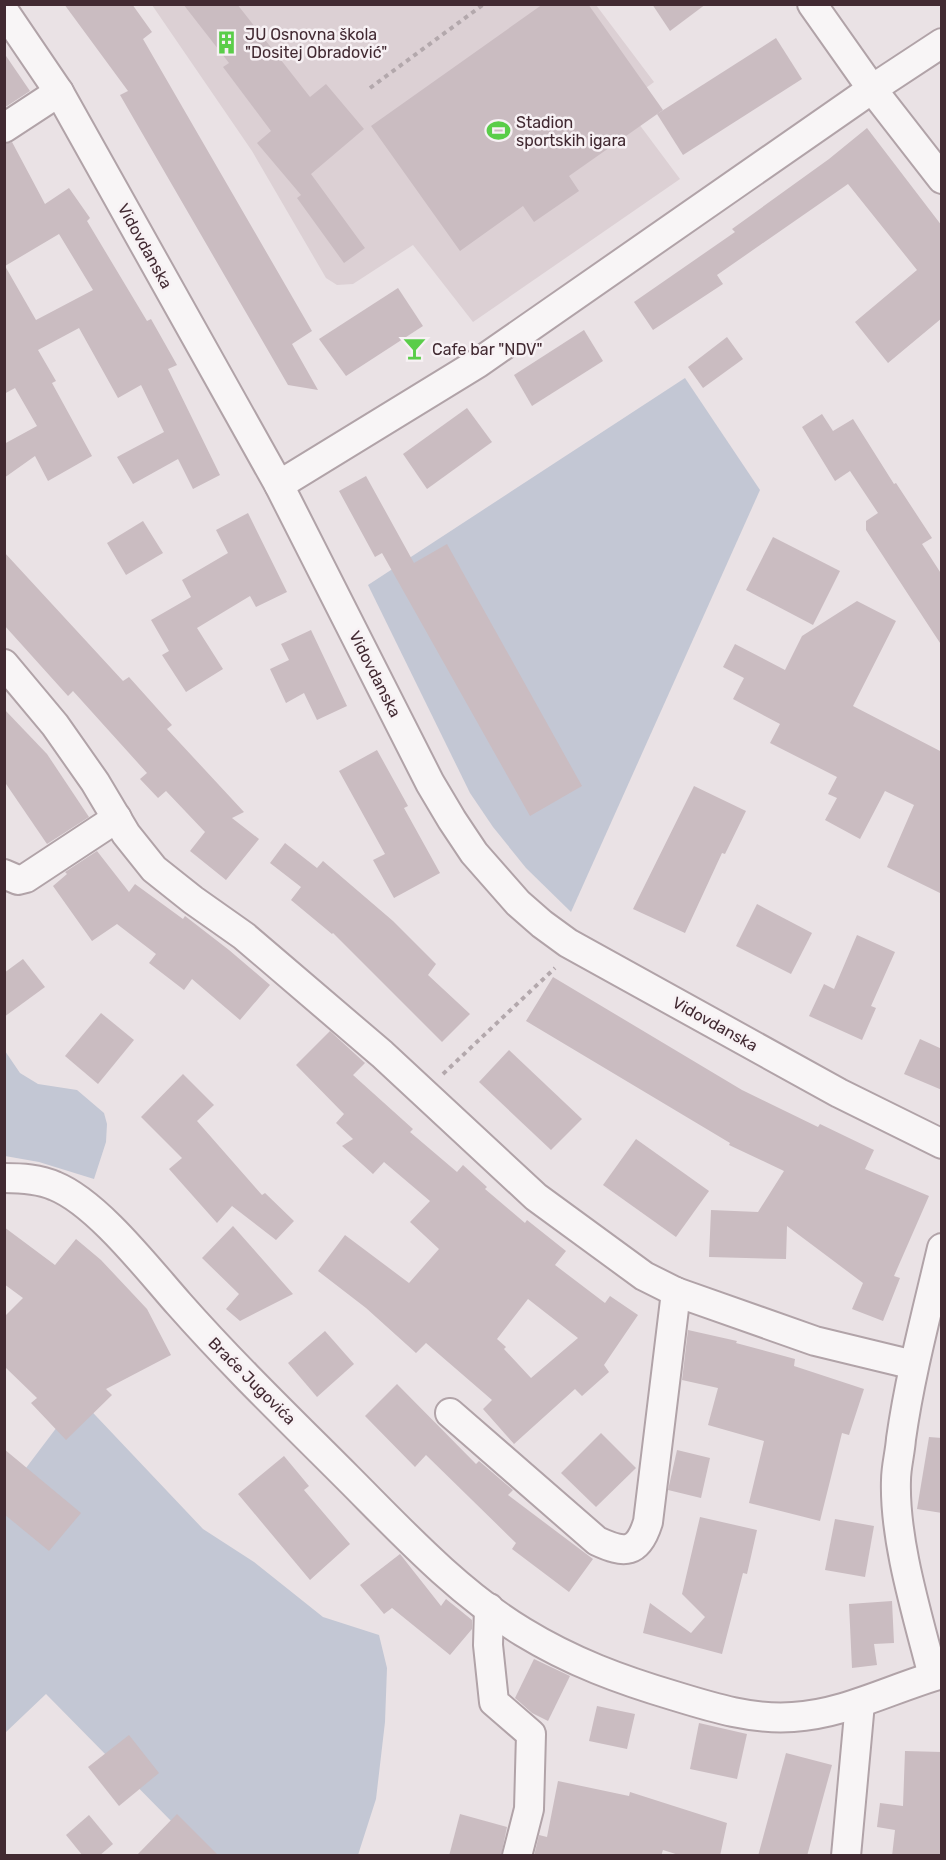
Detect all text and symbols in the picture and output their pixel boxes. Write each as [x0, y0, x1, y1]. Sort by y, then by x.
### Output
place label: JU Osnovna škola "Dositej Obradović" [245, 25, 387, 62]
building icon: JU Osnovna škola "Dositej Obradović" [214, 30, 240, 56]
place label: Stadion sportskih igara [516, 113, 626, 150]
sports icon: Stadion sportskih igara [485, 118, 511, 144]
street label: Vidovdanska [114, 200, 176, 292]
bar icon: Cafe bar "NDV" [401, 336, 427, 362]
place label: Cafe bar "NDV" [432, 340, 543, 359]
street label: Vidovdanska [345, 628, 405, 720]
street label: Vidovdanska [669, 993, 761, 1055]
street label: Braće Jugovića [204, 1333, 300, 1429]

